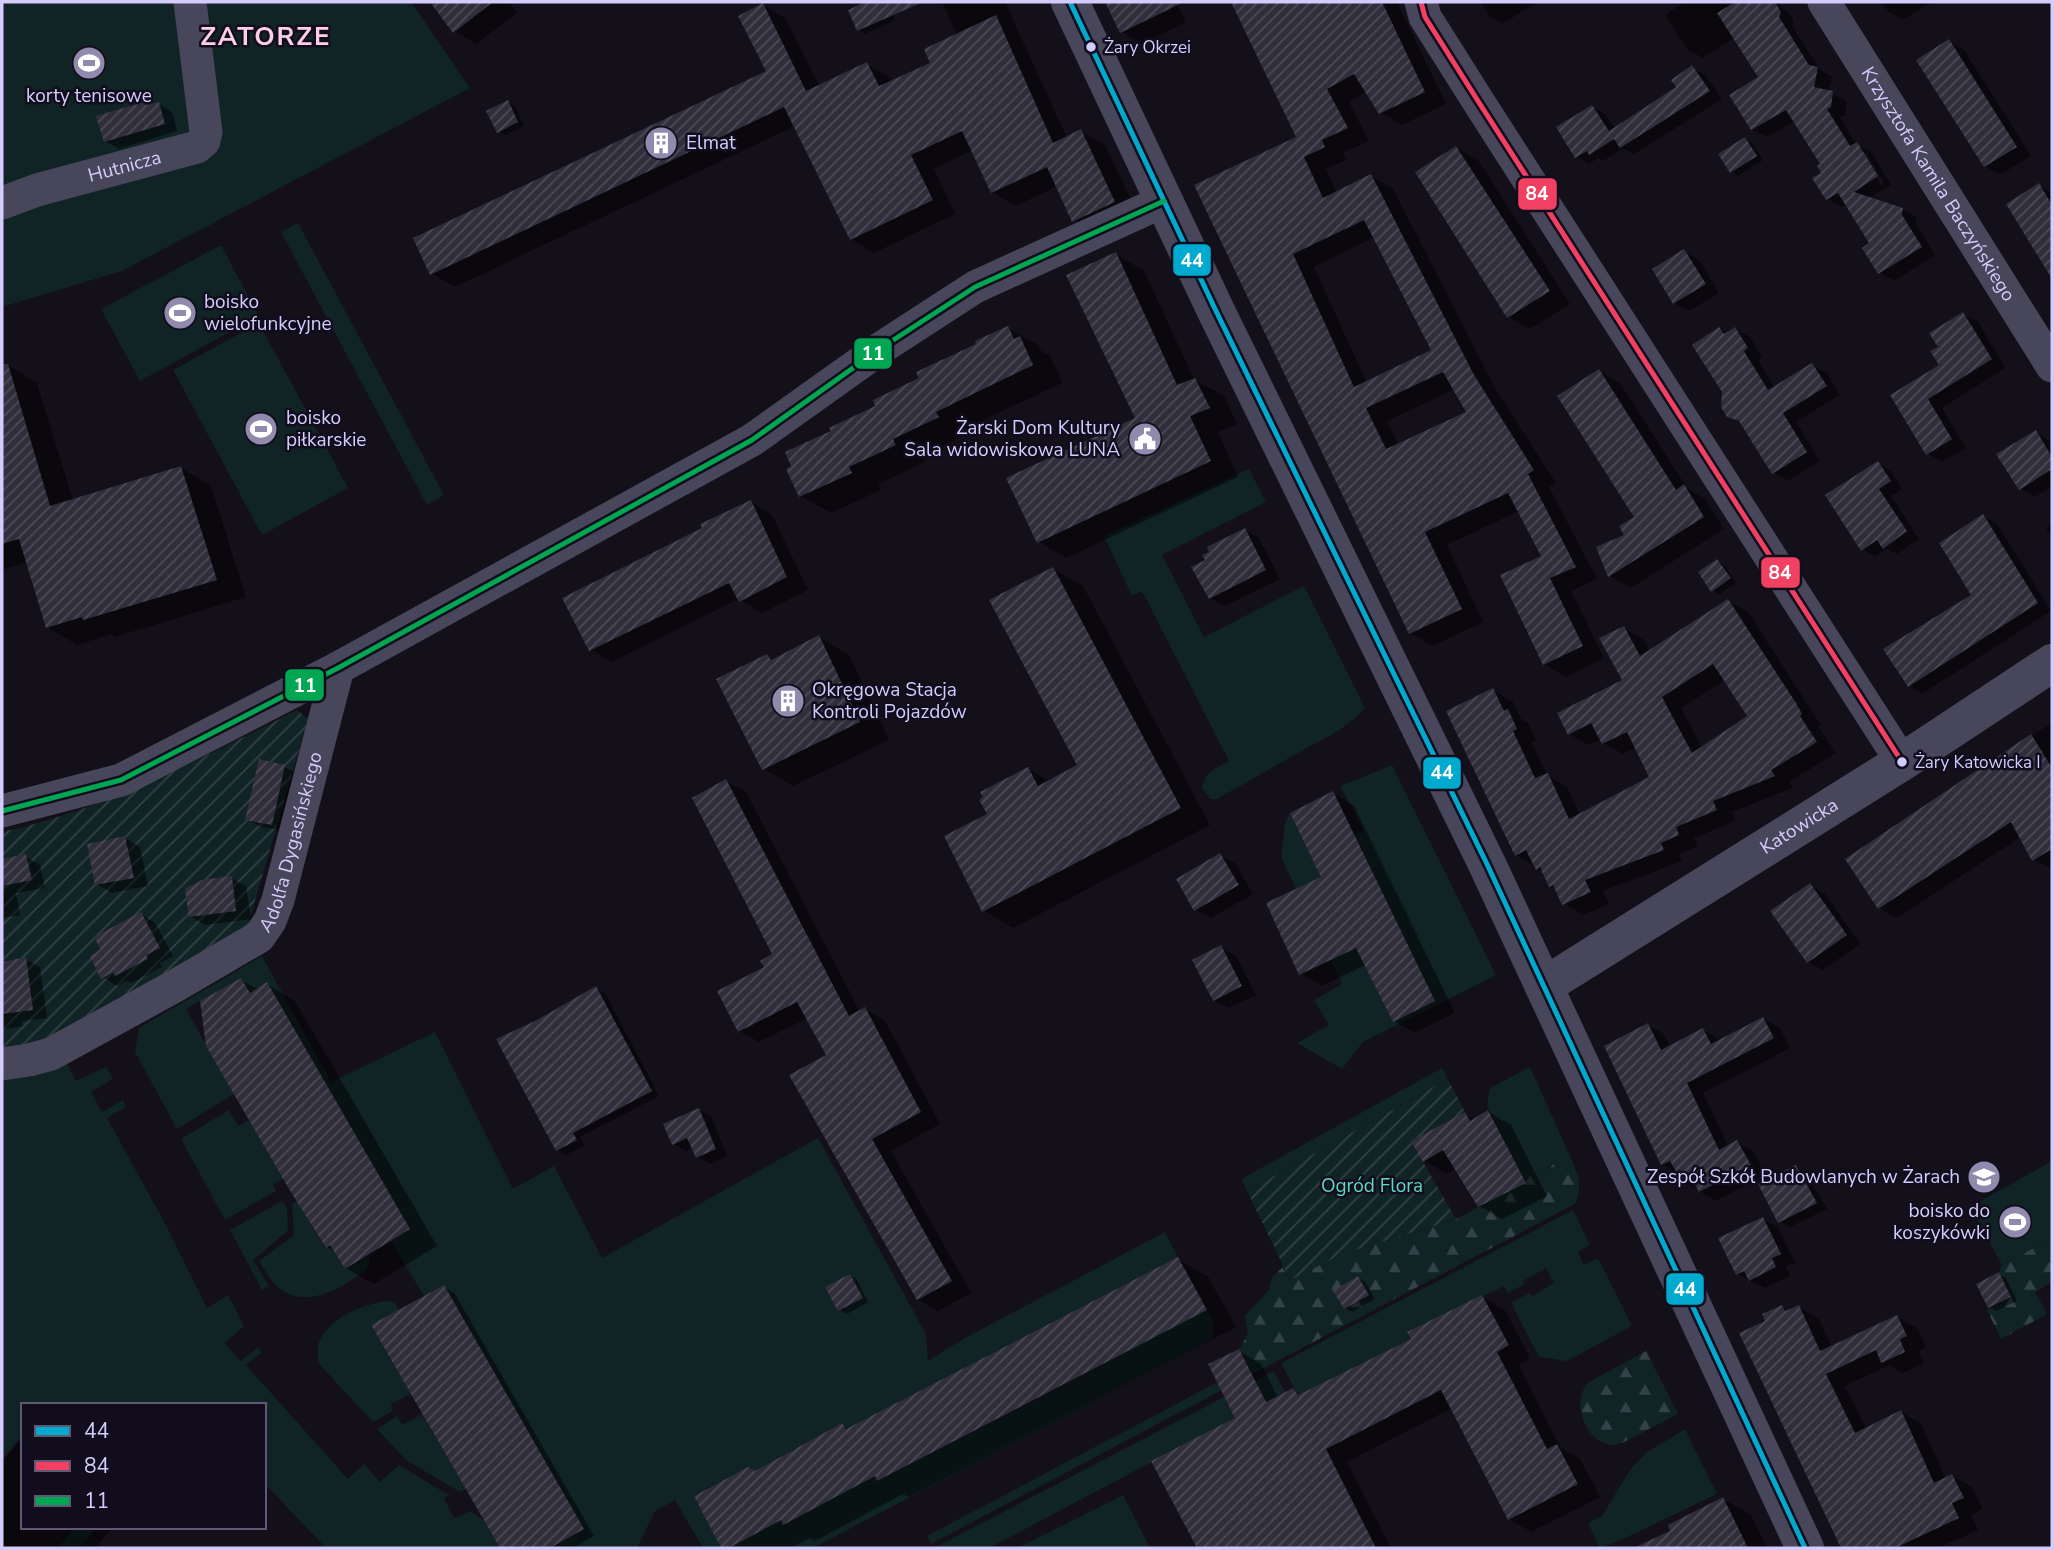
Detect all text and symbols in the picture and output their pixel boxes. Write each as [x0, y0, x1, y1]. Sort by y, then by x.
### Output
district label: ZATORZE [200, 19, 332, 54]
place label: Żary Okrzei [1104, 36, 1191, 59]
marker: Żary Okrzei [1084, 40, 1098, 54]
sports icon: korty tenisowe [70, 44, 108, 82]
street label: Krzysztofa Kamila Baczyńskiego [1855, 62, 2021, 306]
place label: korty tenisowe [26, 83, 152, 109]
building icon: Elmat [642, 124, 680, 162]
place label: Elmat [686, 130, 736, 156]
street label: Hutnicza [85, 144, 164, 189]
line badge: 84 [1517, 177, 1558, 211]
text: 84 [1526, 181, 1548, 207]
line badge: 44 [1172, 243, 1212, 277]
text: 44 [1181, 248, 1203, 274]
place label: boisko wielofunkcyjne [204, 289, 332, 337]
sports icon: boisko wielofunkcyjne [161, 294, 199, 332]
line badge: 11 [853, 337, 893, 370]
text: 11 [862, 341, 884, 367]
place label: boisko piłkarskie [286, 405, 366, 453]
sports icon: boisko piłkarskie [242, 410, 280, 448]
place label: Żarski Dom Kultury Sala widowiskowa LUNA [904, 415, 1120, 463]
public building icon: Żarski Dom Kultury Sala widowiskowa LUNA [1126, 420, 1164, 458]
line badge: 84 [1760, 556, 1801, 589]
text: 84 [1769, 560, 1791, 586]
line badge: 11 [284, 668, 325, 702]
text: 11 [294, 673, 316, 699]
place label: Okręgowa Stacja Kontroli Pojazdów [812, 677, 967, 725]
building icon: Okręgowa Stacja Kontroli Pojazdów [769, 682, 807, 720]
street label: Adolfa Dygasińskiego [253, 749, 329, 938]
place label: Żary Katowicka I [1915, 751, 2041, 774]
marker: Żary Katowicka I [1895, 755, 1909, 769]
line badge: 44 [1422, 756, 1462, 790]
text: 44 [1431, 760, 1453, 786]
street label: Katowicka [1755, 792, 1843, 861]
school or university icon: Zespół Szkół Budowlanych w Żarach [1965, 1158, 2003, 1196]
place label: Zespół Szkół Budowlanych w Żarach [1647, 1164, 1960, 1190]
park label: Ogród Flora [1321, 1173, 1423, 1199]
place label: boisko do koszykówki [1893, 1198, 1990, 1246]
sports icon: boisko do koszykówki [1996, 1203, 2034, 1241]
line badge: 44 [1665, 1272, 1705, 1306]
text: 44 [1674, 1277, 1696, 1303]
legend [21, 1403, 266, 1529]
text: 44 [84, 1417, 109, 1445]
text: 84 [84, 1452, 109, 1480]
text: 11 [84, 1487, 109, 1515]

